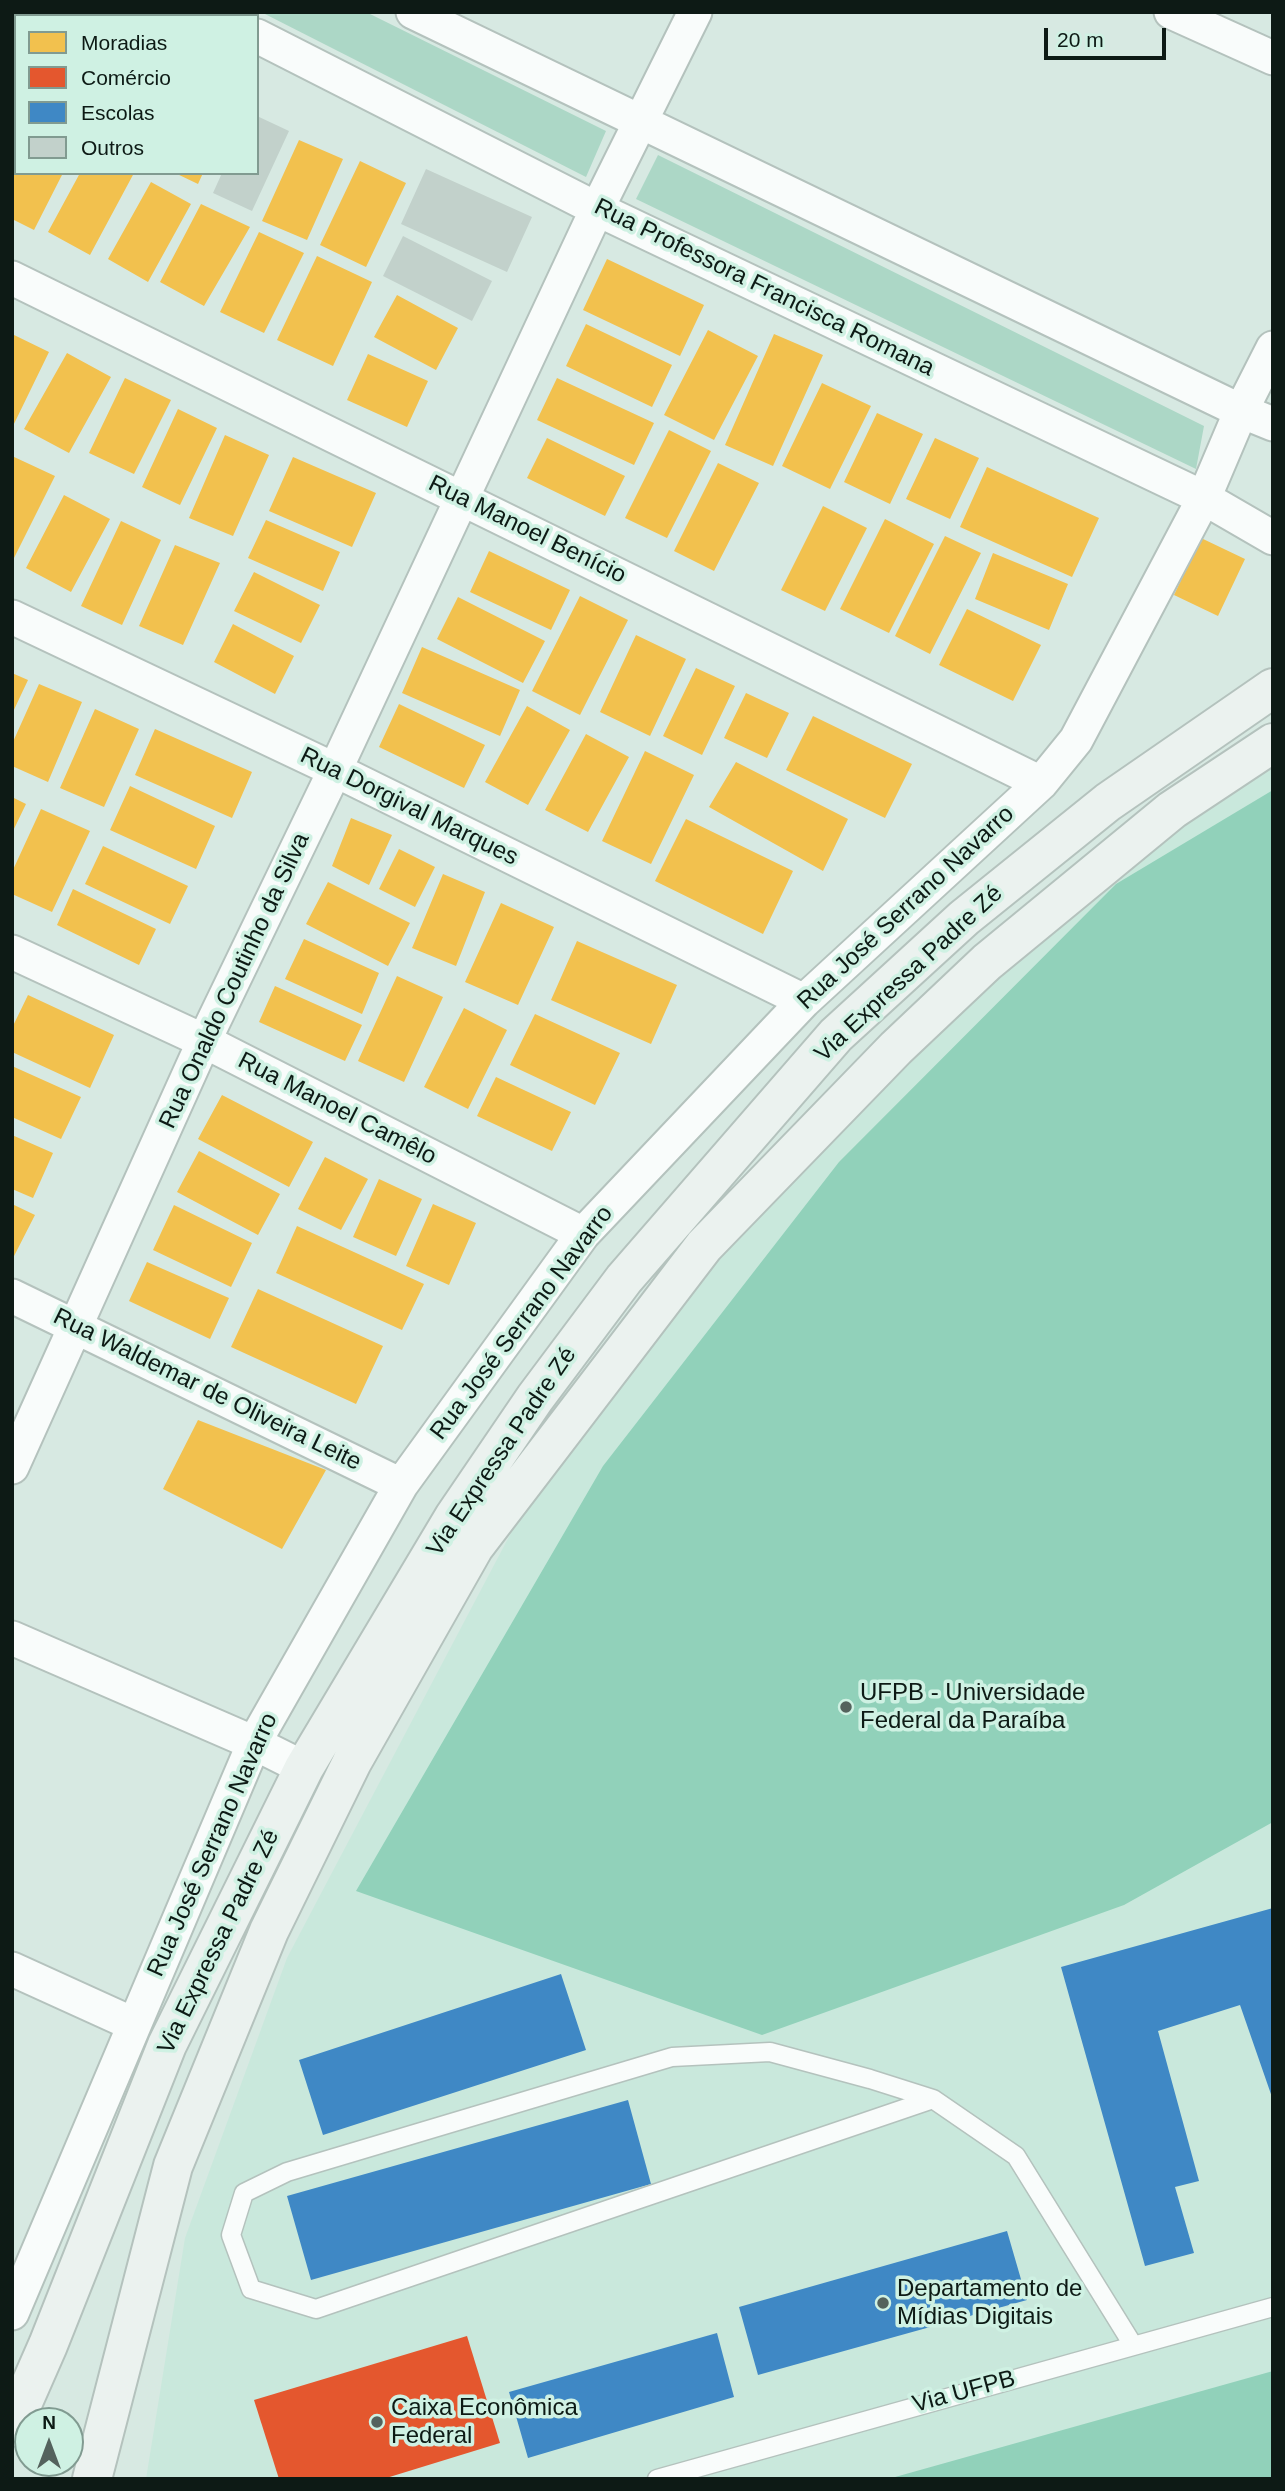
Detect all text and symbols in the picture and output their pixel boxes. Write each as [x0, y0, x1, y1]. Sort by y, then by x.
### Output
legend [14, 14, 259, 175]
scale bar [1047, 14, 1170, 58]
text: 20 m [1057, 28, 1104, 51]
text: Moradias [81, 31, 167, 54]
text: Comércio [81, 66, 171, 89]
text: Escolas [81, 101, 155, 124]
text: Outros [81, 136, 144, 159]
street label: Rua Professora Francisca Romana [589, 193, 939, 383]
street label: Rua Manoel Benício [424, 470, 630, 590]
street label: Rua Dorgival Marques [295, 742, 523, 872]
street label: Rua José Serrano Navarro [792, 800, 1020, 1016]
street label: Rua Onaldo Coutinho da Silva [154, 829, 316, 1133]
street label: Via Expressa Padre Zé [809, 879, 1009, 1069]
street label: Rua Manoel Camêlo [233, 1047, 441, 1171]
street label: Rua José Serrano Navarro [425, 1200, 619, 1446]
street label: Rua Waldemar de Oliveira Leite [48, 1303, 366, 1477]
street label: Via Expressa Padre Zé [421, 1342, 583, 1562]
place label: UFPB - Universidade Federal da Paraíba [860, 1679, 1085, 1735]
marker: UFPB - Universidade Federal da Paraíba [838, 1699, 854, 1715]
street label: Rua José Serrano Navarro [142, 1709, 284, 1981]
street label: Via Expressa Padre Zé [152, 1825, 286, 2059]
place label: Departamento de Mídias Digitais [897, 2275, 1082, 2331]
marker: Departamento de Mídias Digitais [875, 2295, 891, 2311]
street label: Via UFPB [910, 2365, 1018, 2419]
place label: Caixa Econômica Federal [391, 2394, 578, 2450]
north arrow [14, 2407, 84, 2477]
text: N [42, 2412, 56, 2433]
marker: Caixa Econômica Federal [369, 2414, 385, 2430]

